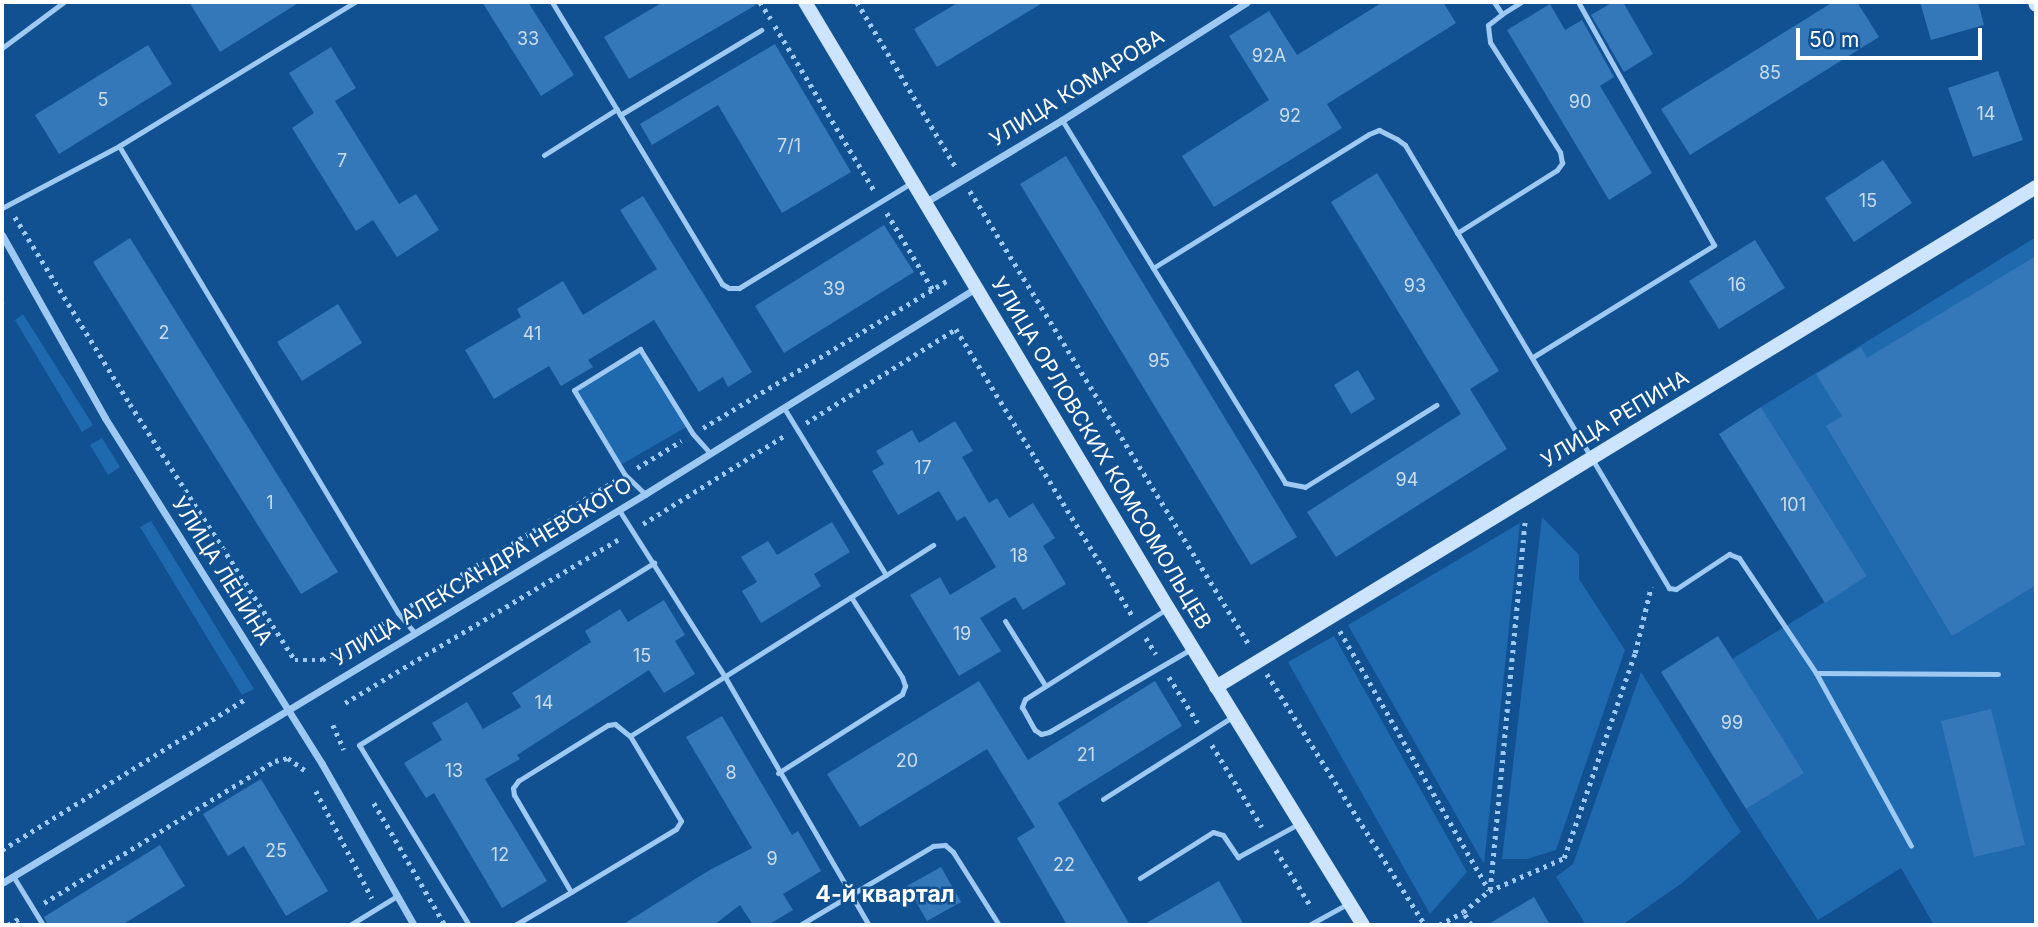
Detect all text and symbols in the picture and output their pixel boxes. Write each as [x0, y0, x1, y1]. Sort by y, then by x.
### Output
scale bar [1800, 14, 1986, 58]
street label: УЛИЦА КОМАРОВА [985, 24, 1169, 152]
text: 50 m [1809, 27, 1859, 52]
house number: 33 [517, 28, 539, 50]
house number: 92А [1252, 45, 1286, 67]
house number: 85 [1759, 62, 1781, 84]
house number: 5 [98, 89, 108, 111]
house number: 90 [1569, 91, 1591, 113]
house number: 14 [1977, 103, 1995, 125]
house number: 92 [1279, 105, 1301, 127]
house number: 7/1 [777, 135, 801, 157]
house number: 7 [337, 150, 347, 172]
house number: 15 [1859, 190, 1877, 212]
street label: УЛИЦА ОРЛОВСКИХ КОМСОМОЛЬЦЕВ [986, 272, 1216, 634]
house number: 16 [1728, 274, 1746, 296]
house number: 93 [1404, 275, 1426, 297]
house number: 39 [823, 278, 845, 300]
house number: 2 [159, 322, 169, 344]
house number: 41 [523, 323, 541, 345]
house number: 95 [1148, 350, 1170, 372]
street label: УЛИЦА РЕПИНА [1537, 365, 1693, 473]
house number: 17 [914, 457, 932, 479]
house number: 94 [1396, 469, 1418, 491]
street label: УЛИЦА АЛЕКСАНДРА НЕВСКОГО [328, 472, 636, 672]
street label: УЛИЦА ЛЕНИНА [166, 492, 278, 650]
house number: 1 [266, 492, 274, 514]
house number: 101 [1780, 494, 1806, 516]
house number: 18 [1010, 545, 1028, 567]
house number: 19 [953, 623, 971, 645]
house number: 15 [633, 645, 651, 667]
house number: 14 [535, 692, 553, 714]
house number: 99 [1721, 712, 1743, 734]
house number: 21 [1077, 744, 1095, 766]
house number: 20 [896, 750, 918, 772]
house number: 13 [445, 760, 463, 782]
house number: 8 [725, 762, 737, 784]
house number: 25 [265, 840, 287, 862]
house number: 12 [491, 844, 509, 866]
house number: 9 [766, 848, 778, 870]
house number: 22 [1053, 854, 1075, 876]
district label: 4-й квартал [815, 880, 955, 908]

